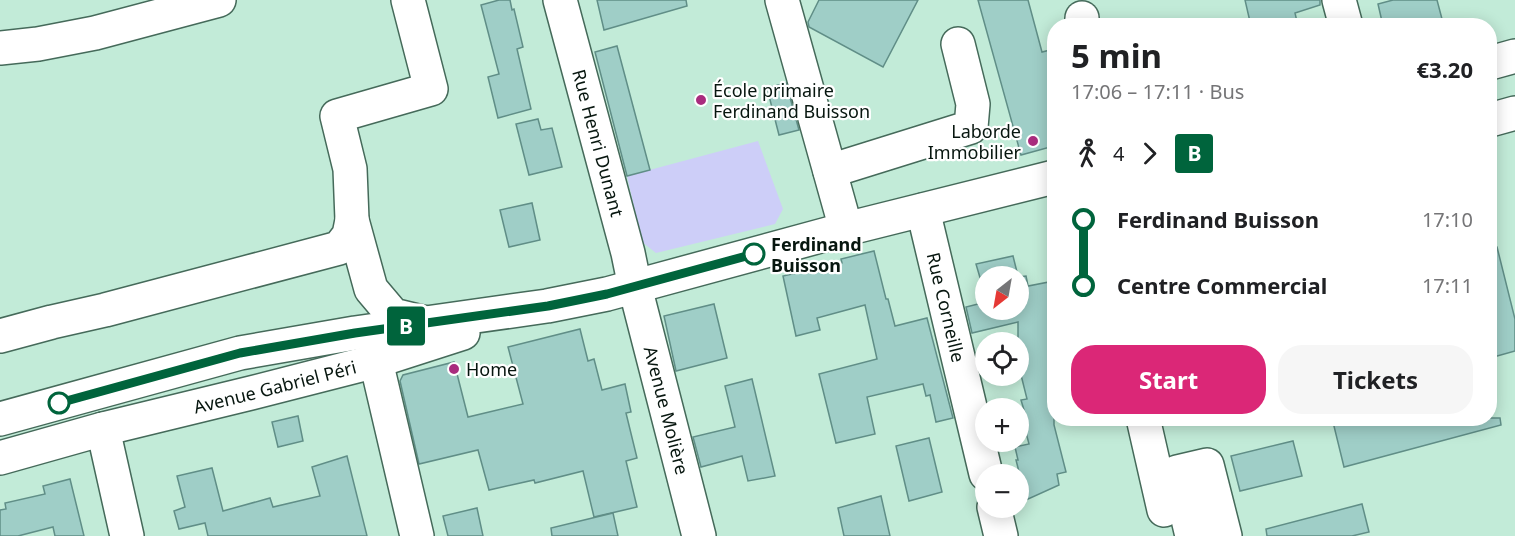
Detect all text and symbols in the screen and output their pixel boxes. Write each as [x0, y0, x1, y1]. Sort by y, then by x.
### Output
text: 5 min [1071, 33, 1162, 78]
text: €3.20 [1416, 54, 1473, 84]
street label: Rue Henri Dunant [567, 67, 630, 220]
place label: École primaire Ferdinand Buisson [713, 78, 870, 123]
text: 17:06 – 17:11 · Bus [1071, 78, 1244, 105]
marker: École primaire Ferdinand Buisson [694, 93, 708, 107]
place label: Laborde Immobilier [928, 119, 1022, 164]
marker: Laborde Immobilier [1026, 134, 1040, 148]
icon: walk [1071, 137, 1104, 170]
icon: forward [1133, 137, 1166, 170]
text: B [1187, 139, 1201, 167]
text: 4 [1113, 140, 1124, 167]
text: Ferdinand Buisson [1117, 204, 1319, 234]
text: 17:10 [1422, 206, 1473, 233]
place label: Ferdinand Buisson [771, 232, 862, 277]
marker: Ferdinand Buisson [743, 243, 765, 265]
street label: Rue Corneille [922, 250, 971, 365]
north arrow [975, 266, 1029, 320]
map controls [975, 266, 1029, 518]
text: Centre Commercial [1117, 270, 1327, 300]
text: 17:11 [1422, 272, 1473, 299]
line badge: B [386, 306, 426, 346]
text: B [399, 312, 413, 340]
button: locate [975, 332, 1029, 386]
street label: Avenue Molière [639, 343, 695, 477]
button: Start [1071, 345, 1266, 414]
button: Tickets [1278, 345, 1473, 414]
street label: Avenue Gabriel Péri [191, 355, 359, 419]
place label: Home [466, 357, 517, 381]
marker: Home [447, 362, 461, 376]
unlabelled marker [48, 392, 70, 414]
button: + [975, 398, 1029, 452]
button: − [975, 464, 1029, 518]

